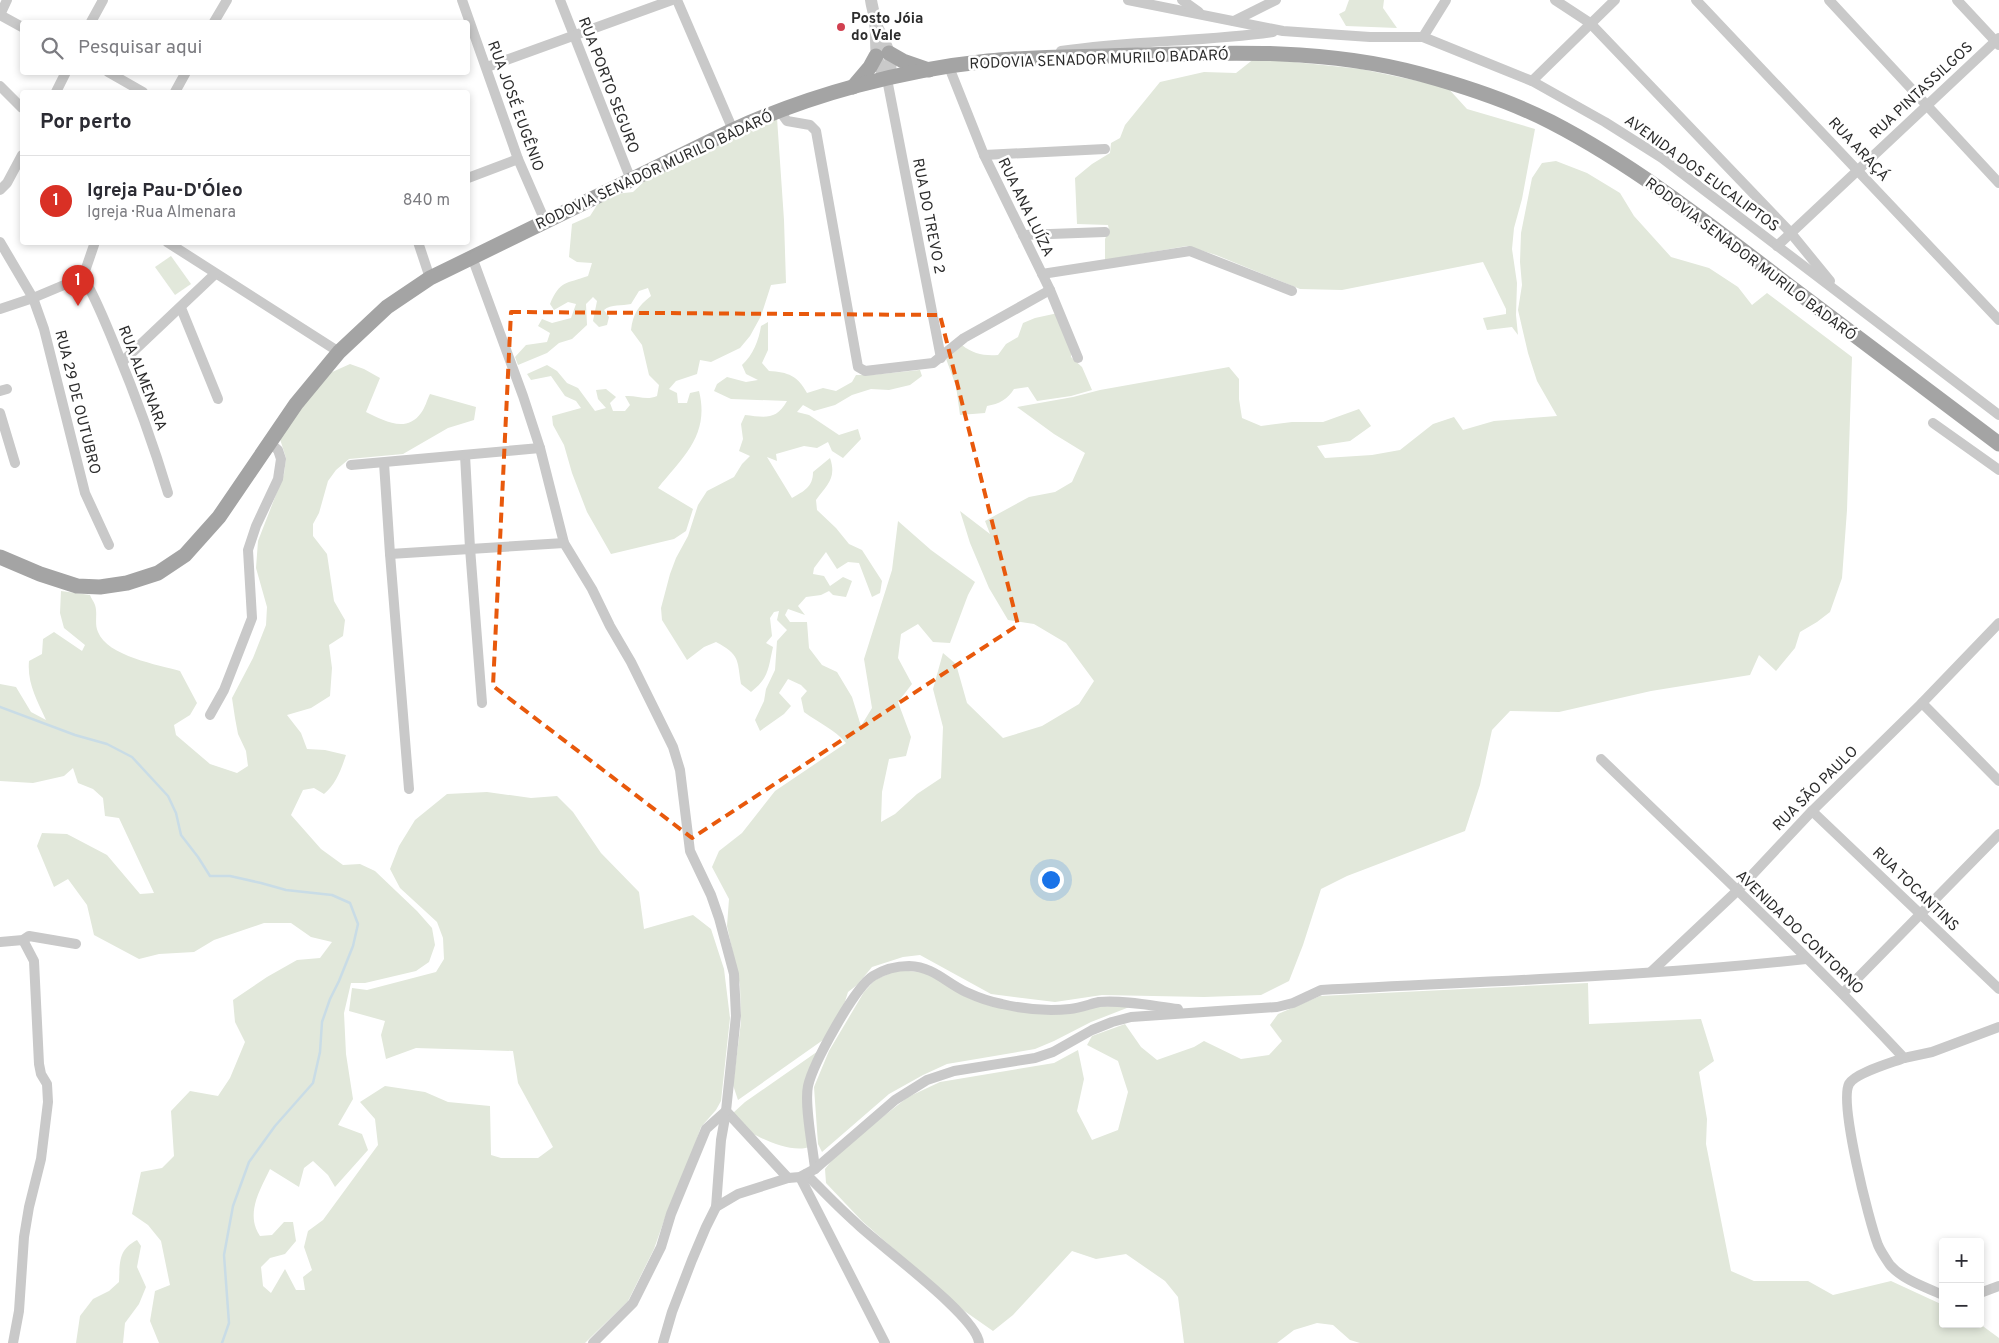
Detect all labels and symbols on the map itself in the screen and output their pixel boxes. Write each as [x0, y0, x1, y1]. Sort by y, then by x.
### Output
place label: Posto Jóia do Vale [851, 10, 923, 46]
street label: RUA PORTO SEGURO [573, 15, 642, 156]
marker: Posto Jóia do Vale [835, 21, 847, 33]
street label: RUA JOSÉ EUGÊNIO [482, 38, 548, 174]
street label: RUA PINTASSILGOS [1866, 38, 1978, 144]
street label: RODOVIA SENADOR MURILO BADARÓ [969, 44, 1229, 75]
street label: RODOVIA SENADOR MURILO BADARÓ [532, 106, 776, 235]
street label: AVENIDA DOS EUCALIPTOS [1620, 112, 1782, 237]
street label: RUA ARAÇÁ [1823, 113, 1893, 186]
street label: RUA ANA LUÍZA [993, 155, 1058, 260]
street label: RUA DO TREVO 2 [907, 157, 948, 276]
street label: RODOVIA SENADOR MURILO BADARÓ [1641, 173, 1861, 346]
pin: 1 [62, 265, 94, 306]
street label: RUA ALMENARA [113, 323, 170, 434]
street label: RUA 29 DE OUTUBRO [49, 328, 104, 477]
street label: RUA SÃO PAULO [1769, 742, 1863, 836]
street label: RUA TOCANTINS [1868, 844, 1962, 936]
your location [1038, 867, 1064, 893]
street label: AVENIDA DO CONTORNO [1731, 867, 1867, 999]

